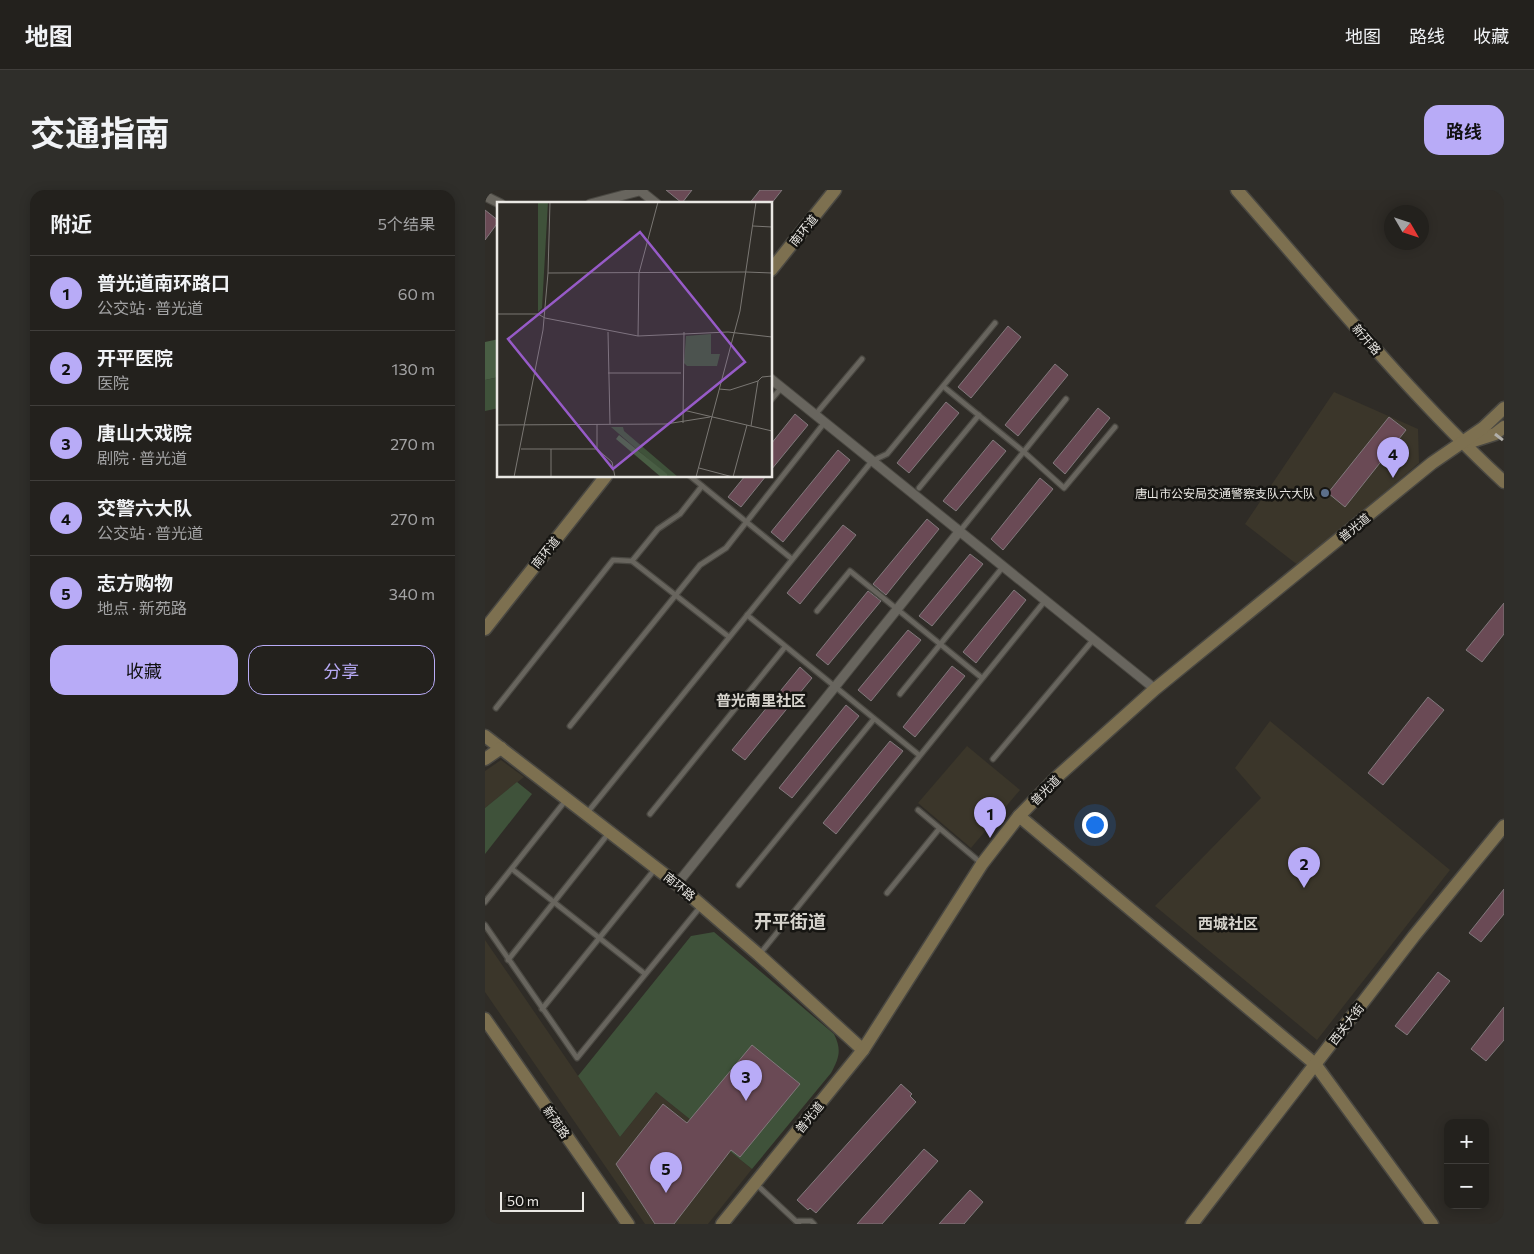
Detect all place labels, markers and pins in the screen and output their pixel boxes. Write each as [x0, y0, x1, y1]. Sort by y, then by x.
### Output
pin: 4 [1377, 437, 1409, 478]
place label: 唐山市公安局交通警察支队六大队 [1135, 486, 1315, 500]
marker: 唐山市公安局交通警察支队六大队 [1319, 487, 1331, 499]
pin: 1 [974, 797, 1006, 838]
pin: 2 [1288, 847, 1320, 888]
pin: 3 [730, 1060, 762, 1101]
pin: 5 [650, 1152, 682, 1193]

